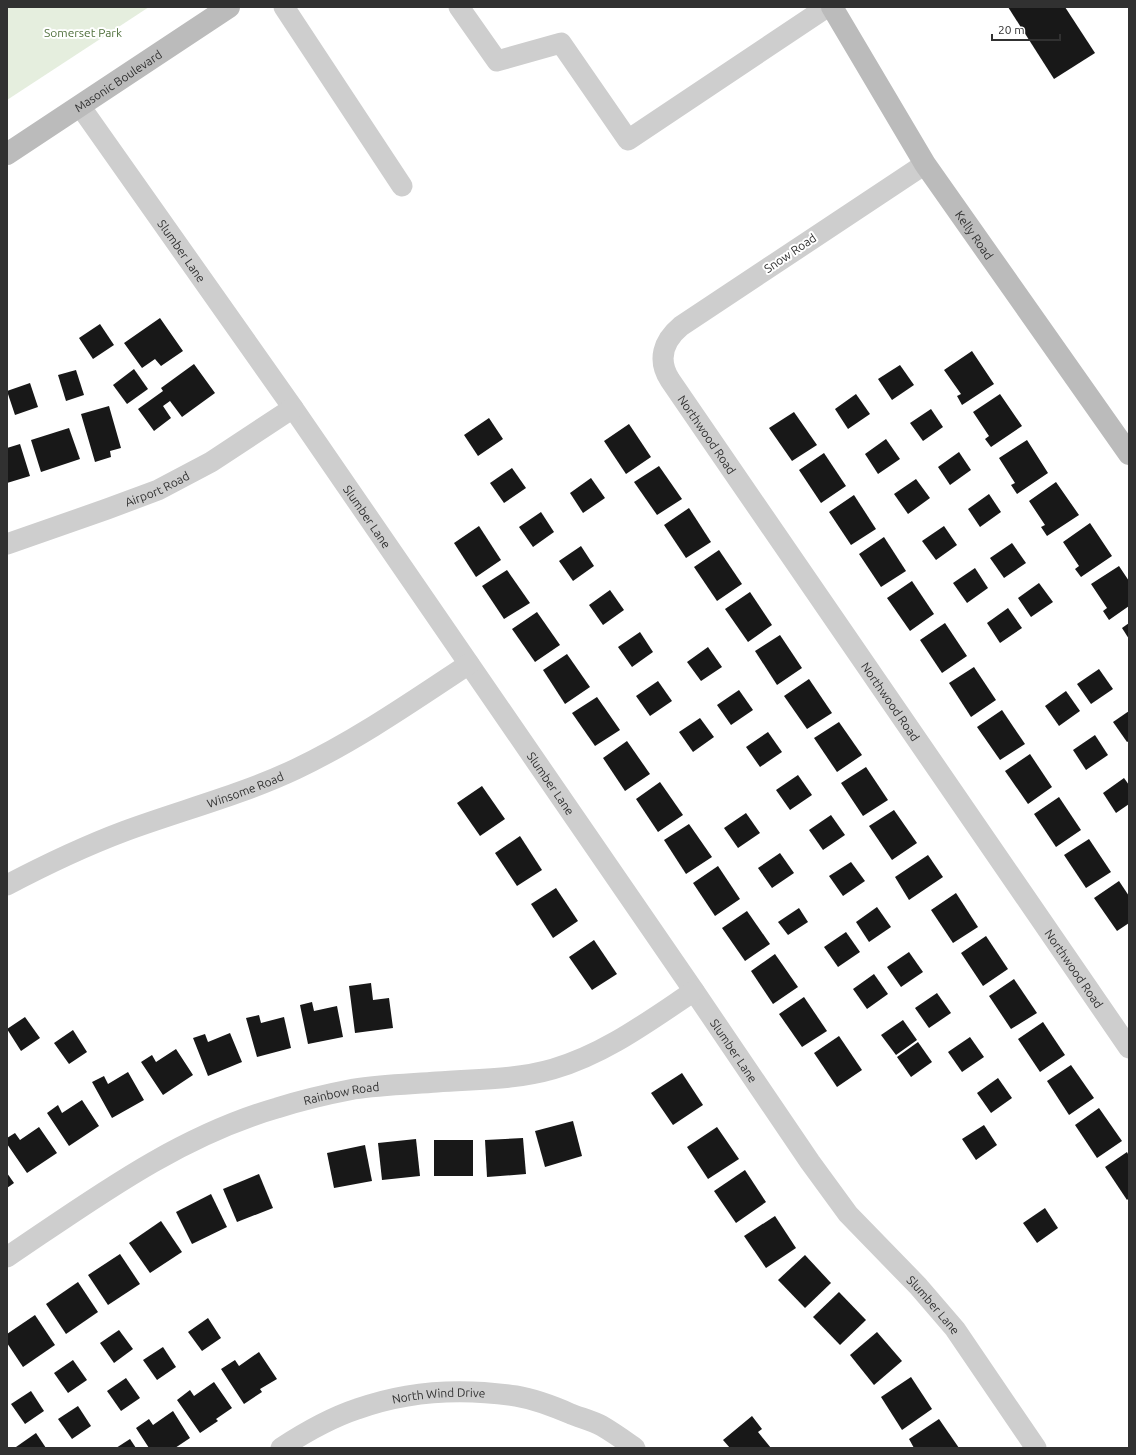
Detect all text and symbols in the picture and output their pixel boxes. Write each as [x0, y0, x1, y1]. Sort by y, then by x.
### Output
scale bar [992, 16, 1060, 42]
text: 20 m [998, 23, 1025, 36]
park label: Somerset Park [44, 26, 122, 39]
street label: Masonic Boulevard [72, 47, 164, 114]
street label: Kelly Road [953, 208, 996, 262]
street label: Slumber Lane [156, 217, 208, 284]
street label: Snow Road [762, 231, 818, 275]
street label: Northwood Road [676, 392, 739, 476]
street label: Airport Road [123, 468, 191, 508]
street label: Slumber Lane [341, 482, 394, 550]
street label: Northwood Road [859, 660, 922, 743]
street label: Slumber Lane [525, 749, 577, 817]
street label: Winsome Road [205, 769, 285, 809]
street label: Northwood Road [1043, 927, 1106, 1010]
street label: Slumber Lane [708, 1016, 760, 1084]
street label: Rainbow Road [302, 1079, 380, 1107]
street label: Slumber Lane [905, 1273, 963, 1336]
street label: North Wind Drive [391, 1385, 486, 1405]

